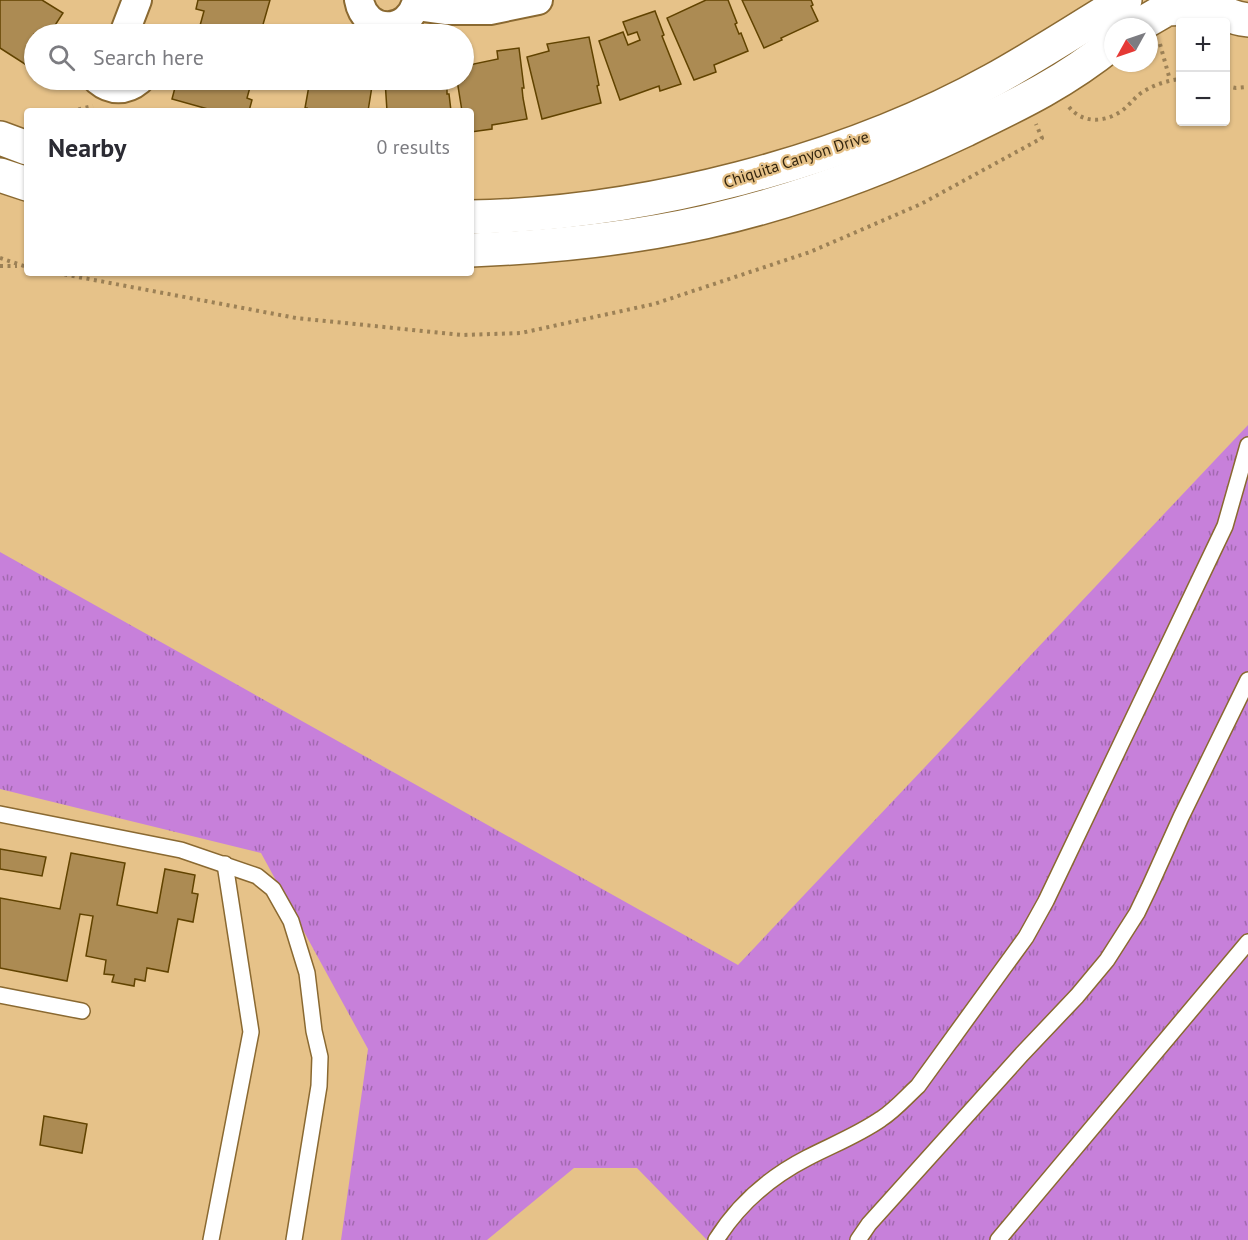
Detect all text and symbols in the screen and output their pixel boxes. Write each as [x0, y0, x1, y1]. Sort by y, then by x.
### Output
north arrow [1104, 18, 1158, 72]
map controls [1176, 18, 1230, 126]
button: + [1176, 18, 1230, 72]
search box [24, 24, 474, 90]
icon: search [45, 41, 78, 74]
text: Search here [93, 43, 204, 71]
button: − [1176, 72, 1230, 126]
street label: Chiquita Canyon Drive [721, 126, 871, 192]
text: Nearby [48, 131, 126, 164]
text: 0 results [377, 134, 450, 160]

